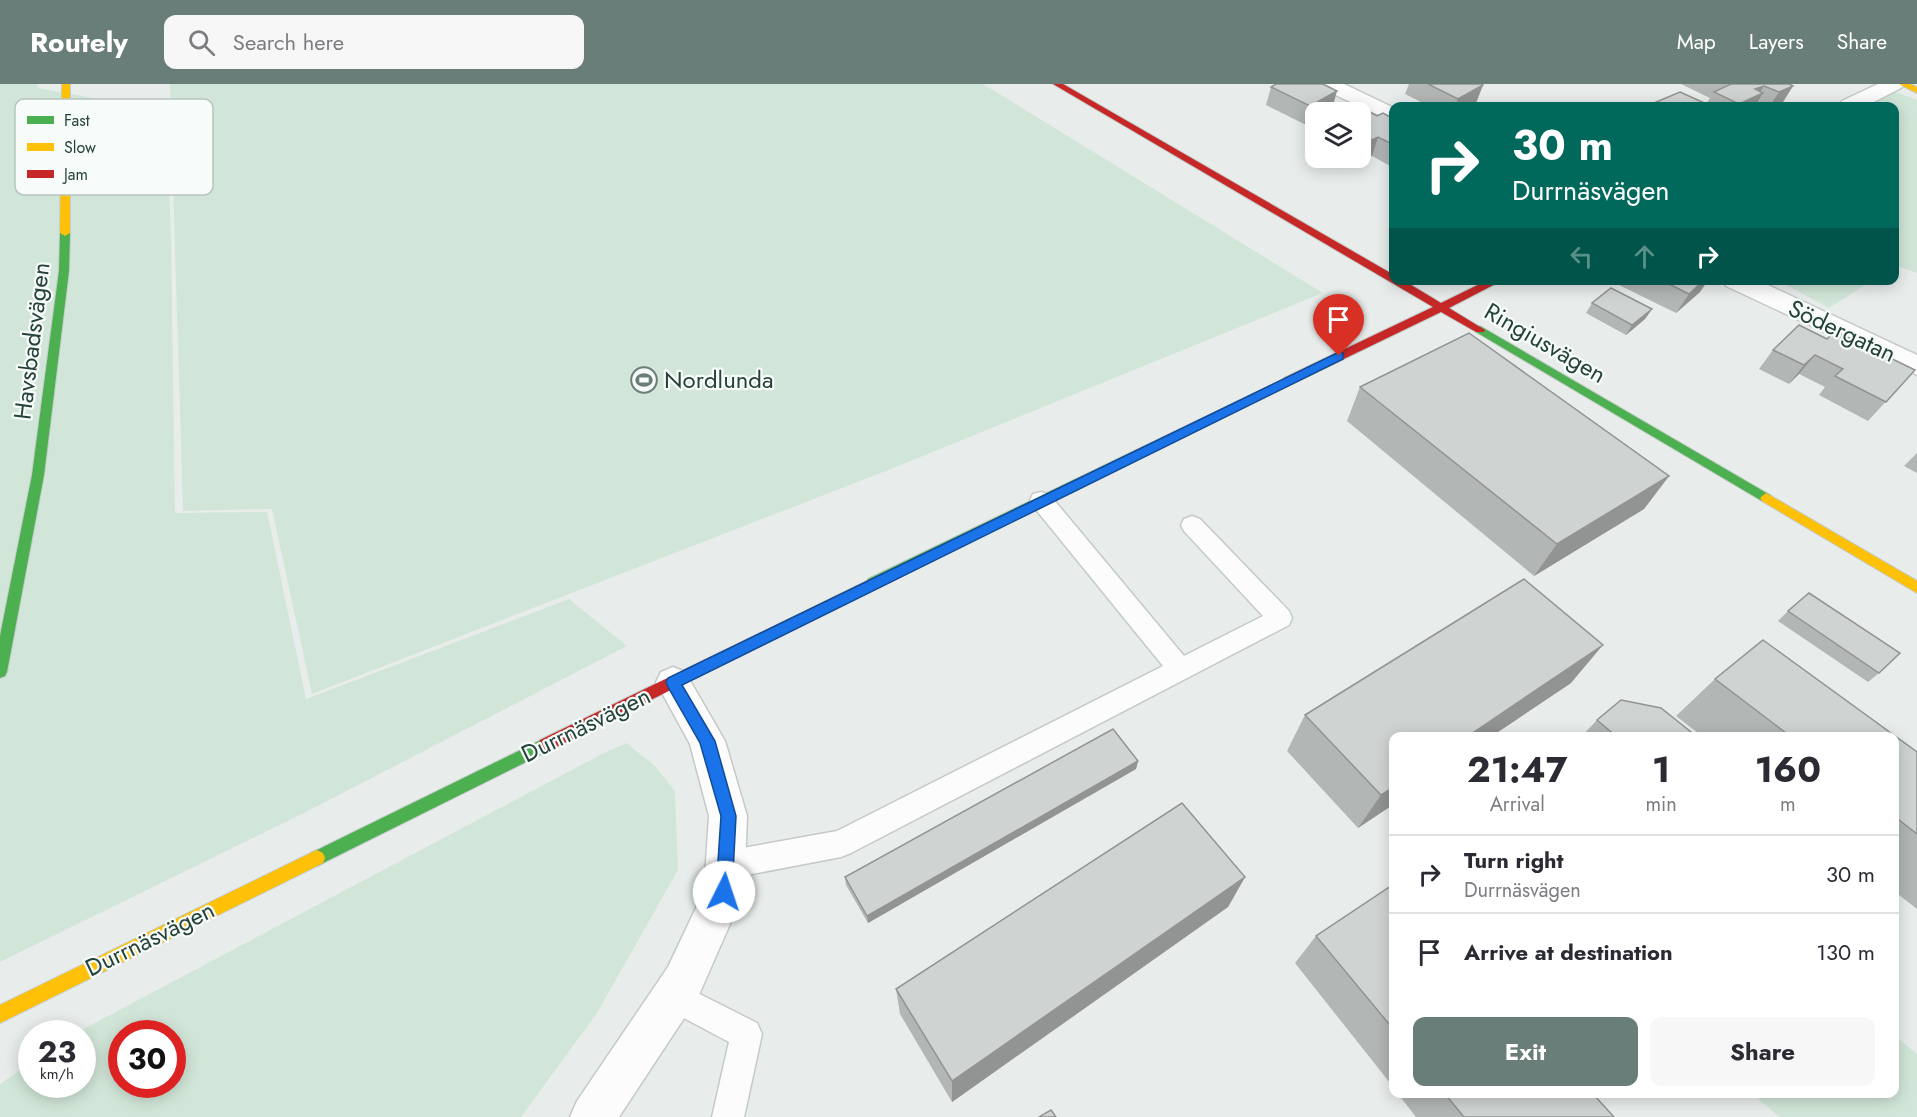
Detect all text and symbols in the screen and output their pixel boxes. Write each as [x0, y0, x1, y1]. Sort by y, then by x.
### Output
search box [164, 15, 584, 69]
text: Routely [30, 22, 128, 63]
icon: search [185, 26, 218, 59]
text: Search here [233, 26, 344, 58]
text: Map [1677, 27, 1716, 57]
text: Layers [1749, 27, 1804, 57]
text: Share [1837, 27, 1887, 57]
legend [15, 99, 213, 195]
map controls [1305, 102, 1371, 168]
button: layers [1305, 102, 1371, 168]
text: Fast [64, 109, 90, 132]
text: 30 m [1512, 115, 1613, 176]
icon: right [1413, 126, 1491, 204]
text: Slow [64, 136, 96, 159]
text: Jam [62, 163, 88, 186]
text: Durrnäsvägen [1512, 171, 1670, 210]
icon: left [1565, 240, 1598, 273]
icon: ahead [1628, 240, 1661, 273]
icon: right [1691, 240, 1724, 273]
street label: Havsbadsvägen [4, 260, 59, 422]
street label: Södergatan [1783, 290, 1902, 371]
pin [1313, 294, 1364, 356]
street label: Ringiusvägen [1478, 294, 1613, 392]
icon: arrive [1322, 303, 1355, 336]
place label: Nordlunda [664, 362, 774, 397]
sports icon: Nordlunda [629, 365, 659, 395]
street label: Durrnäsvägen [515, 678, 656, 771]
text: 21:47 [1467, 743, 1567, 795]
text: 1 [1652, 743, 1670, 795]
text: 160 [1755, 743, 1821, 795]
text: Arrival [1490, 790, 1545, 819]
text: min [1645, 790, 1677, 819]
text: m [1780, 790, 1796, 819]
text: Turn right [1464, 844, 1564, 876]
icon: right [1413, 858, 1446, 891]
text: 30 m [1826, 858, 1875, 890]
position arrow [692, 860, 756, 924]
text: Durrnäsvägen [1464, 876, 1581, 905]
street label: Durrnäsvägen [79, 892, 220, 985]
icon: arrive [1413, 936, 1446, 969]
text: Arrive at destination [1464, 936, 1673, 968]
text: 130 m [1816, 936, 1875, 968]
button: Exit [1413, 1017, 1638, 1086]
button: Share [1650, 1017, 1875, 1086]
speed limit sign: 30 [108, 1020, 186, 1098]
text: 23 [38, 1030, 76, 1073]
text: km/h [40, 1063, 74, 1085]

